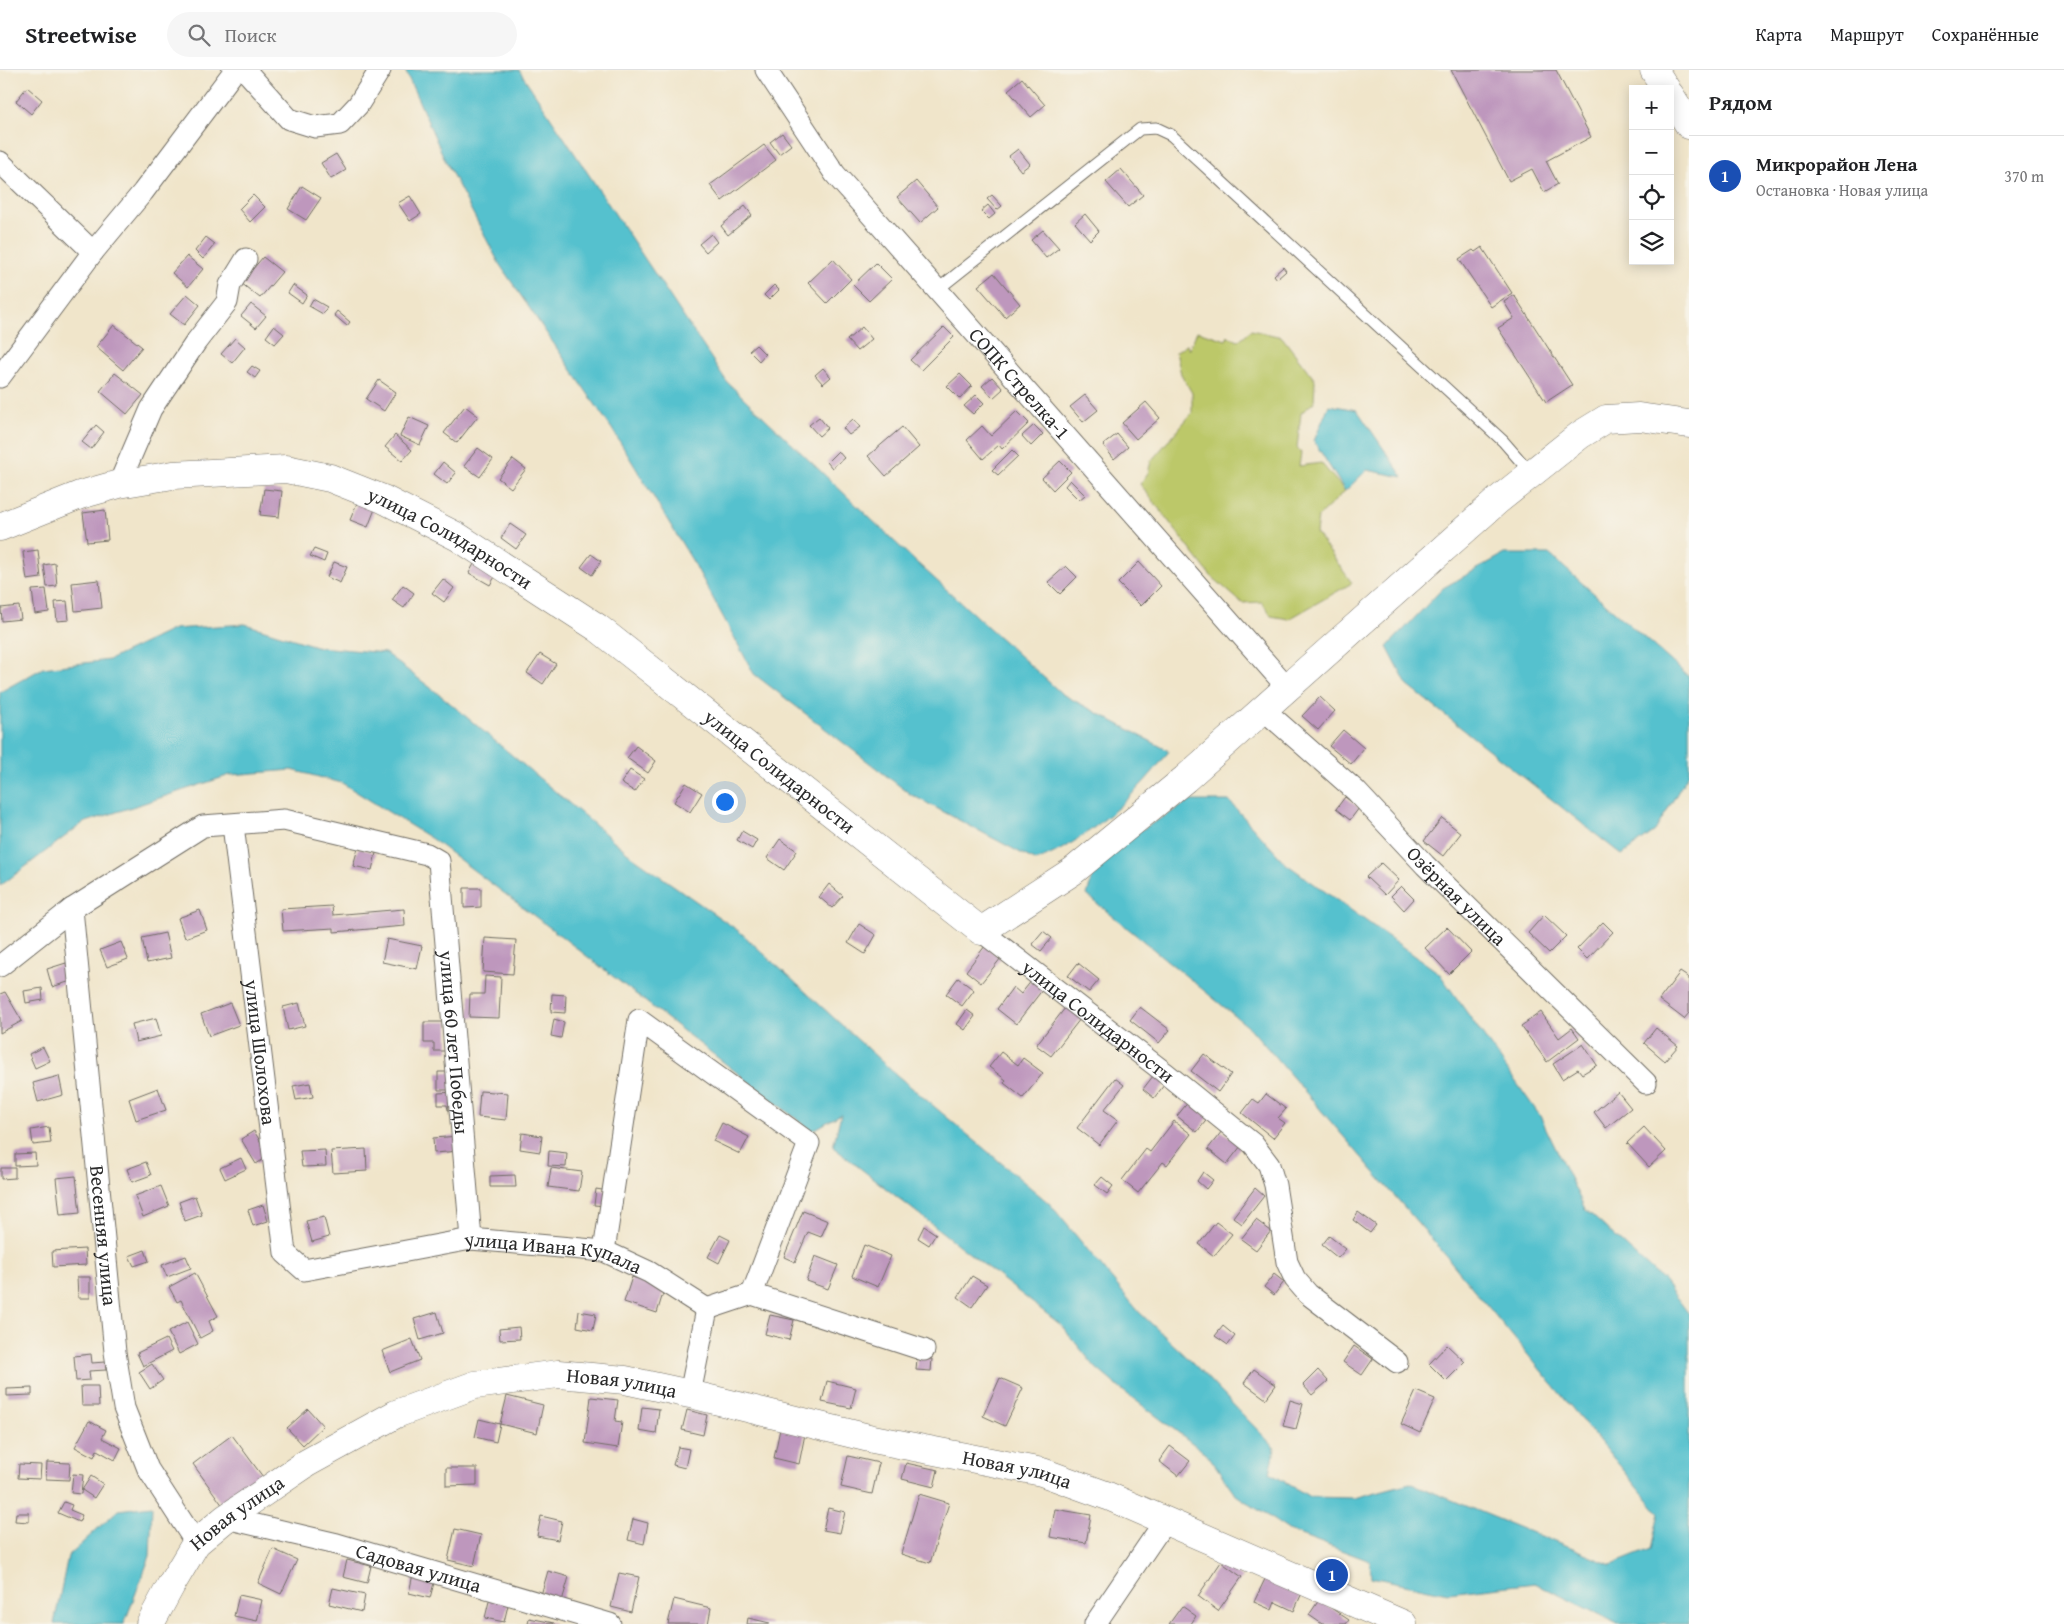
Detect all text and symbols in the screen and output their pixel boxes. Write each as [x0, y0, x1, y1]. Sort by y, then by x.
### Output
search box [167, 12, 517, 57]
text: Streetwise [25, 17, 137, 52]
icon: search [185, 21, 213, 49]
text: Поиск [225, 21, 276, 49]
text: Карта [1756, 21, 1802, 48]
text: Маршрут [1830, 21, 1904, 48]
text: Сохранённые [1932, 21, 2039, 48]
map controls [1629, 85, 1674, 265]
button: + [1629, 85, 1674, 130]
text: Рядом [1709, 87, 1772, 118]
button: − [1629, 130, 1674, 175]
text: Микрорайон Лена [1756, 150, 1918, 178]
text: 1 [1721, 164, 1729, 188]
text: 370 m [2004, 164, 2044, 188]
button: locate [1629, 175, 1674, 220]
text: Остановка · Новая улица [1756, 178, 1928, 202]
button: layers [1629, 220, 1674, 265]
street label: СОПК Стрелка-1 [963, 321, 1077, 446]
street label: улица Солидарности [363, 479, 539, 596]
street label: улица Солидарности [697, 702, 862, 840]
your location [712, 789, 738, 815]
street label: Озёрная улица [1400, 839, 1514, 952]
street label: улица 60 лет Победы [433, 948, 477, 1135]
street label: улица Солидарности [1015, 952, 1181, 1089]
street label: улица Шолохова [238, 977, 284, 1127]
street label: Весенняя улица [83, 1164, 125, 1307]
street label: улица Ивана Купала [461, 1224, 647, 1281]
street label: Новая улица [565, 1360, 680, 1405]
street label: Новая улица [960, 1442, 1076, 1496]
street label: Новая улица [183, 1467, 290, 1557]
street label: Садовая улица [353, 1535, 485, 1600]
pin: 1 [1316, 1556, 1348, 1594]

